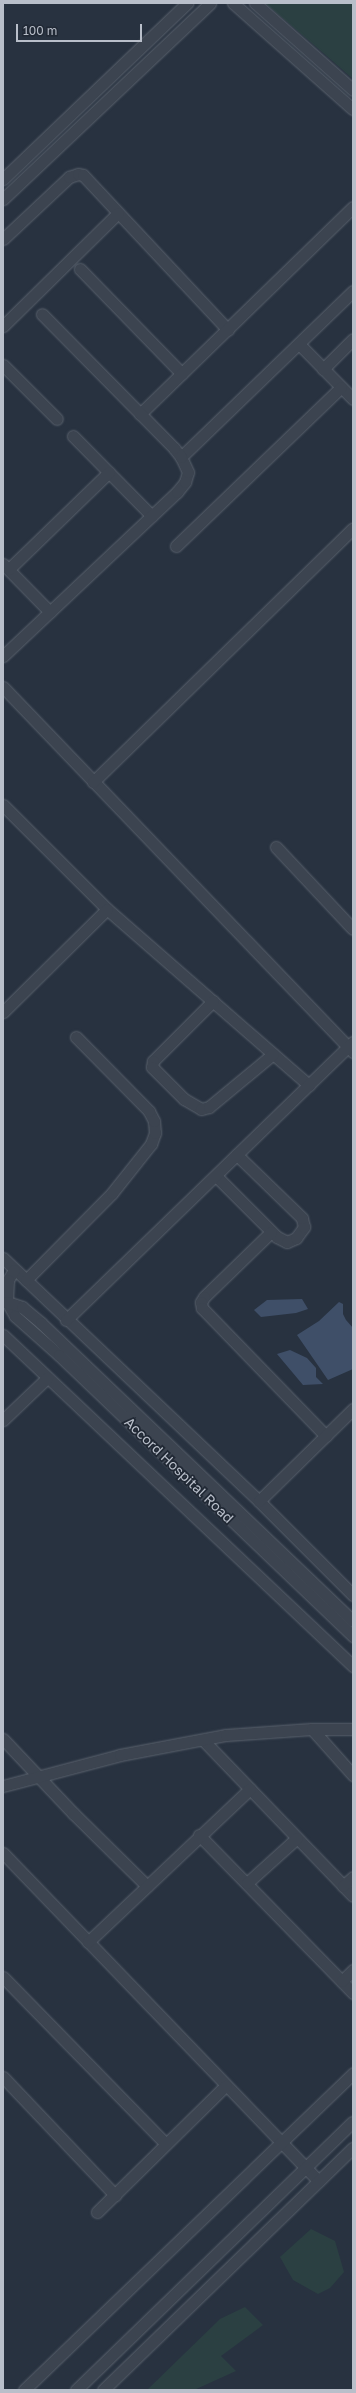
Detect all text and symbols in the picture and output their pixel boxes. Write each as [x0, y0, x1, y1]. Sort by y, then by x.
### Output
scale bar [18, 16, 144, 42]
text: 100 m [23, 23, 57, 38]
street label: Accord Hospital Road [121, 1414, 237, 1526]

